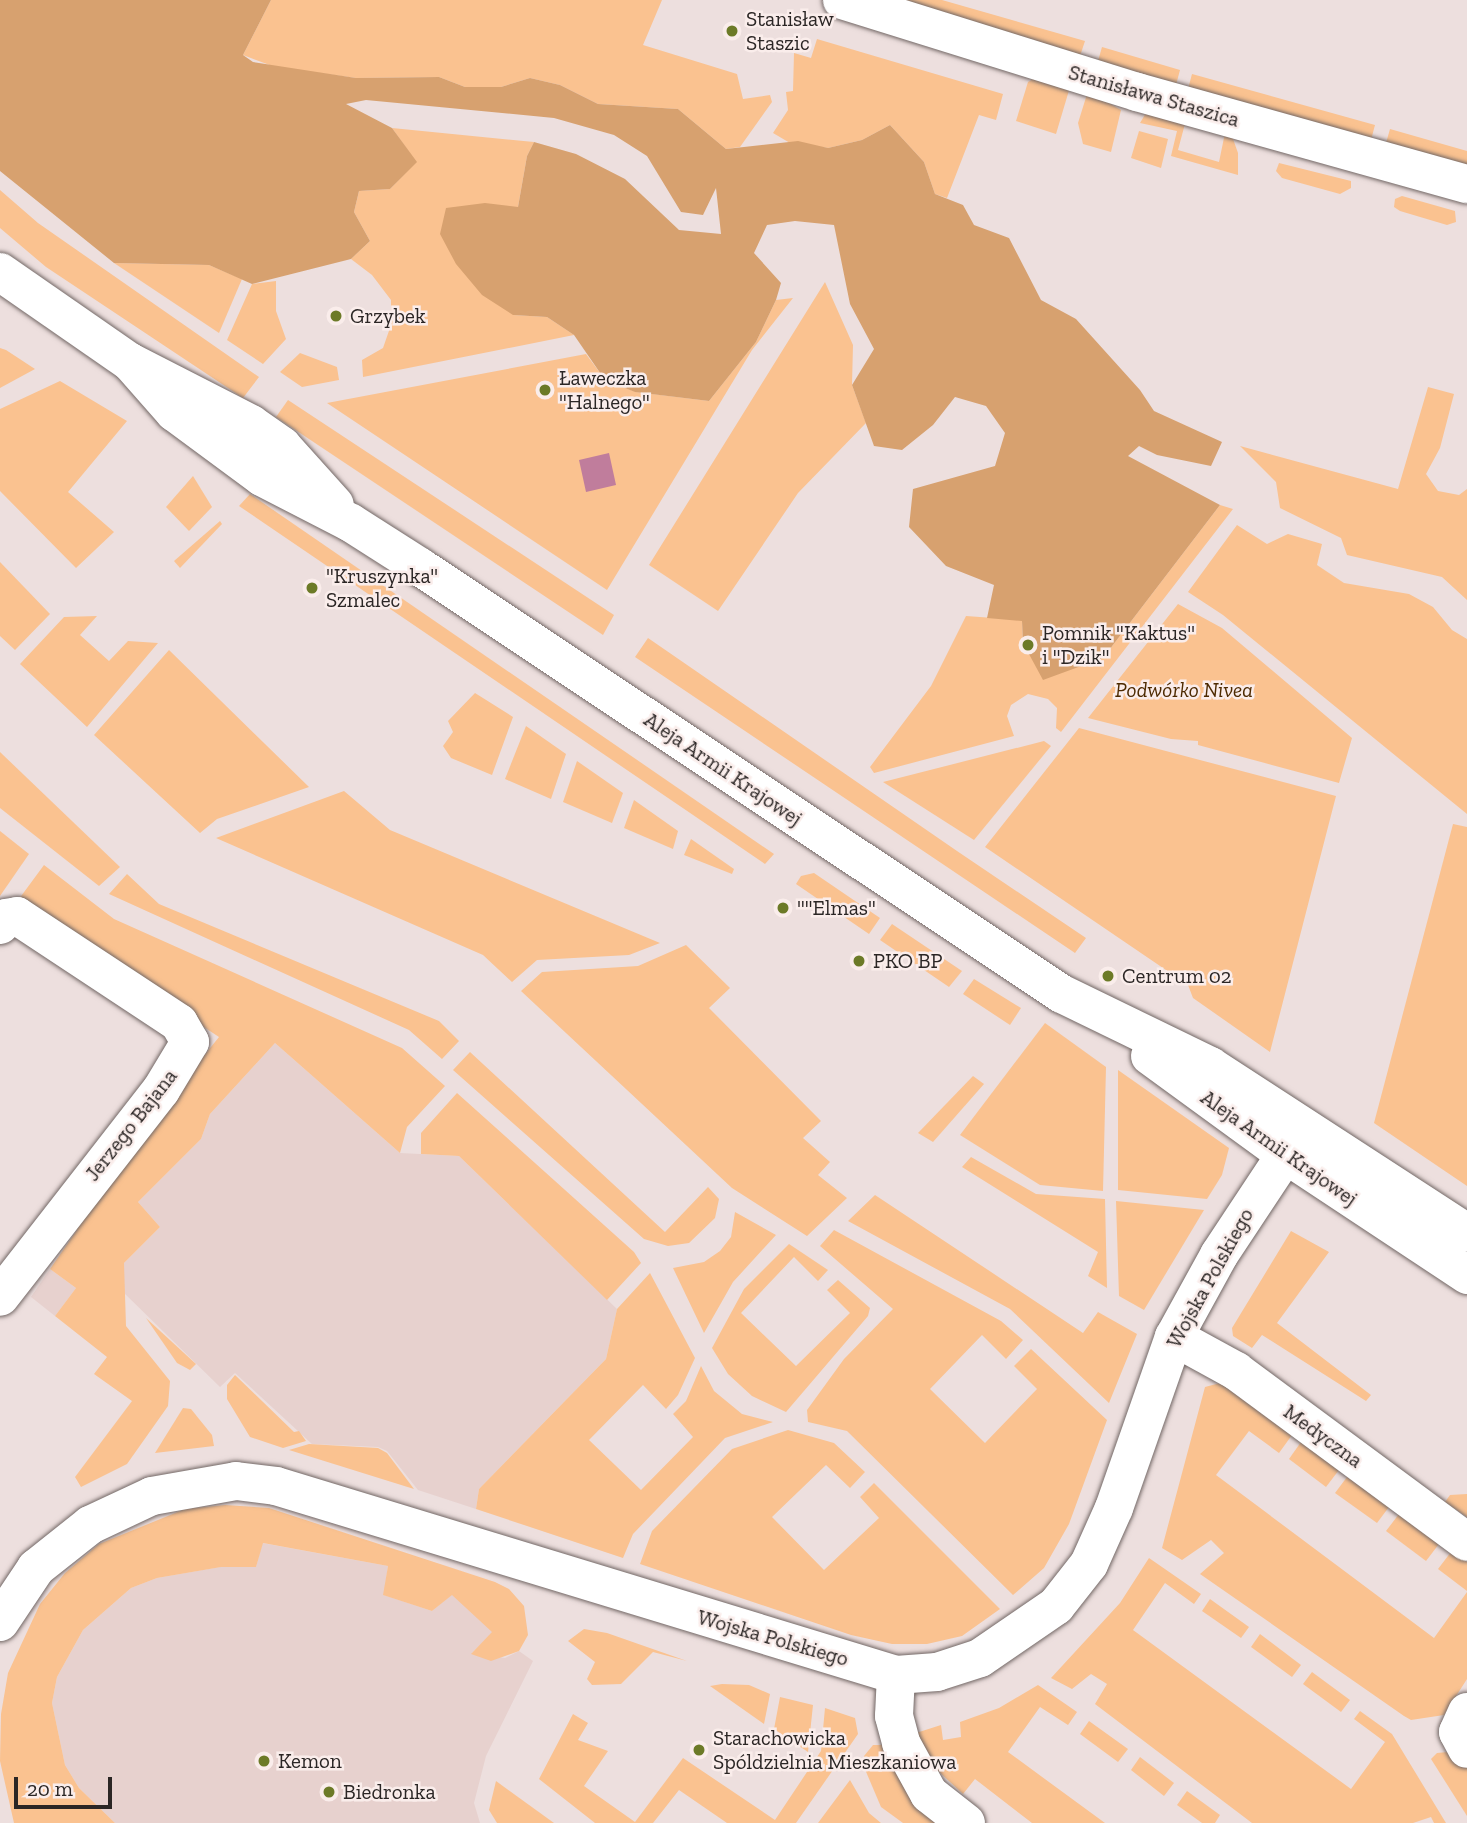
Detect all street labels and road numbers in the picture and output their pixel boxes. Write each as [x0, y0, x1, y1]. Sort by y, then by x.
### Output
street label: Stanisława Staszica [1066, 60, 1242, 132]
street label: Aleja Armii Krajowej [639, 707, 807, 831]
street label: Jerzego Bajana [80, 1064, 182, 1186]
street label: Aleja Armii Krajowej [1196, 1084, 1362, 1212]
street label: Wojska Polskiego [1161, 1204, 1259, 1352]
street label: Medyczna [1279, 1399, 1367, 1473]
street label: Wojska Polskiego [695, 1604, 851, 1672]

